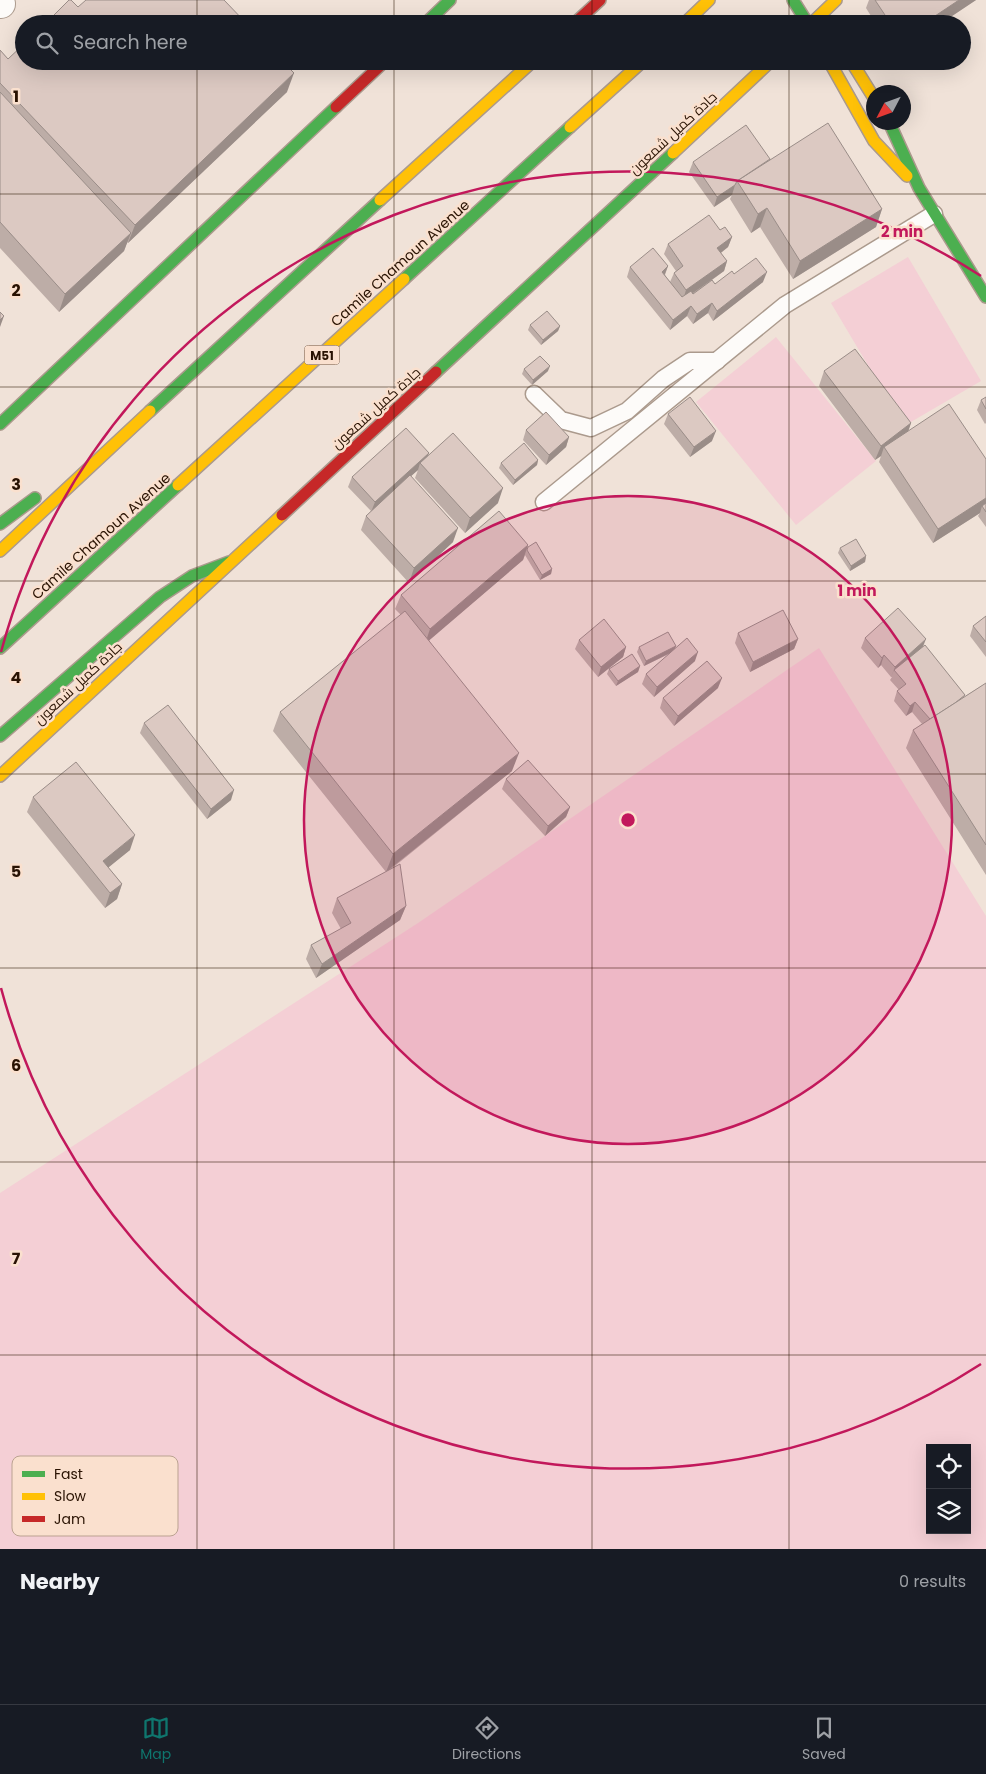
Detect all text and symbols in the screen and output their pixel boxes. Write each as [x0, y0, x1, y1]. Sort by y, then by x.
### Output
search box [15, 15, 971, 70]
icon: search [33, 29, 61, 57]
text: Search here [73, 29, 187, 56]
text: 1 [13, 85, 19, 108]
north arrow [866, 85, 911, 130]
street label: جادة كميل شمعون [625, 87, 721, 179]
street label: Camile Chamoun Avenue [326, 195, 474, 331]
text: 2 min [881, 221, 923, 242]
text: 2 [11, 279, 21, 302]
road number: M51 [304, 346, 340, 364]
street label: جادة كميل شمعون [327, 363, 425, 453]
street label: Camile Chamoun Avenue [27, 468, 175, 604]
text: 3 [11, 473, 21, 496]
text: 1 min [837, 580, 877, 601]
street label: جادة كميل شمعون [30, 637, 126, 729]
text: 4 [11, 666, 22, 689]
centre of rings [619, 811, 637, 829]
text: 5 [11, 860, 21, 883]
text: 6 [11, 1054, 21, 1077]
text: 7 [12, 1247, 21, 1270]
map controls [926, 1444, 971, 1534]
button: locate [926, 1444, 971, 1489]
legend [12, 1456, 178, 1536]
text: Fast [54, 1464, 83, 1484]
text: Slow [54, 1486, 87, 1506]
button: layers [926, 1489, 971, 1534]
text: Jam [54, 1509, 85, 1529]
text: Nearby [20, 1567, 100, 1596]
text: 0 results [899, 1570, 966, 1593]
tab: Map [140, 1714, 171, 1765]
tab: Directions [452, 1714, 521, 1765]
tab: Saved [802, 1714, 846, 1765]

